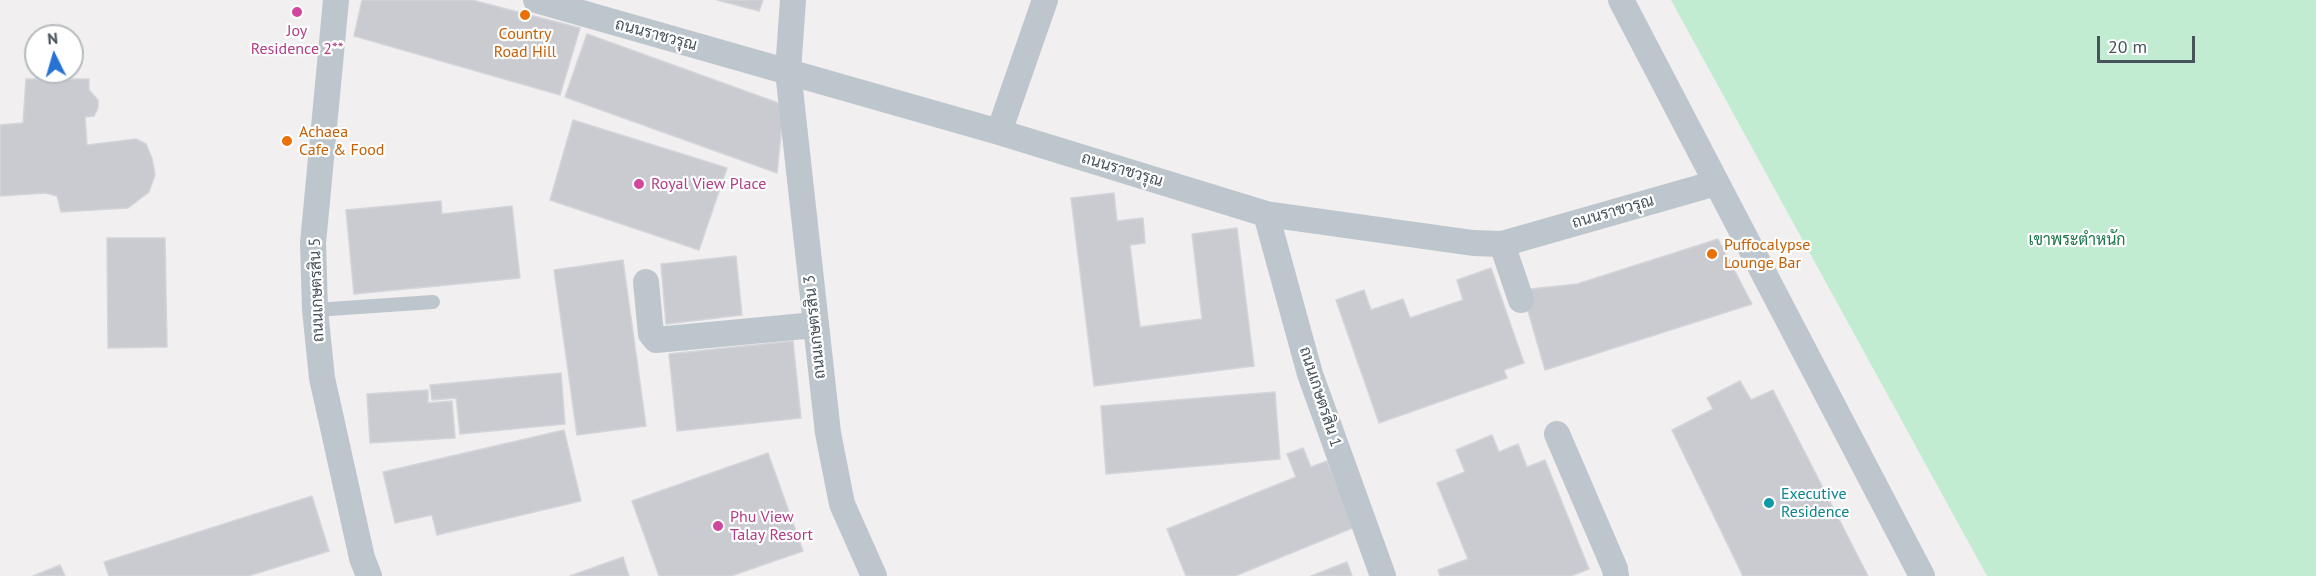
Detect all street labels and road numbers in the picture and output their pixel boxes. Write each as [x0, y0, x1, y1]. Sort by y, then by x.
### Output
street label: ถนนราชวรุณ [613, 15, 699, 55]
street label: ถนนราชวรุณ [1079, 149, 1165, 191]
street label: ถนนราชวรุณ [1570, 191, 1656, 233]
street label: ถนนเกษตรสิน 5 [306, 237, 328, 343]
street label: ถนนเกษตรสิน 3 [800, 274, 830, 380]
street label: ถนนเกษตรสิน 1 [1295, 344, 1345, 450]

